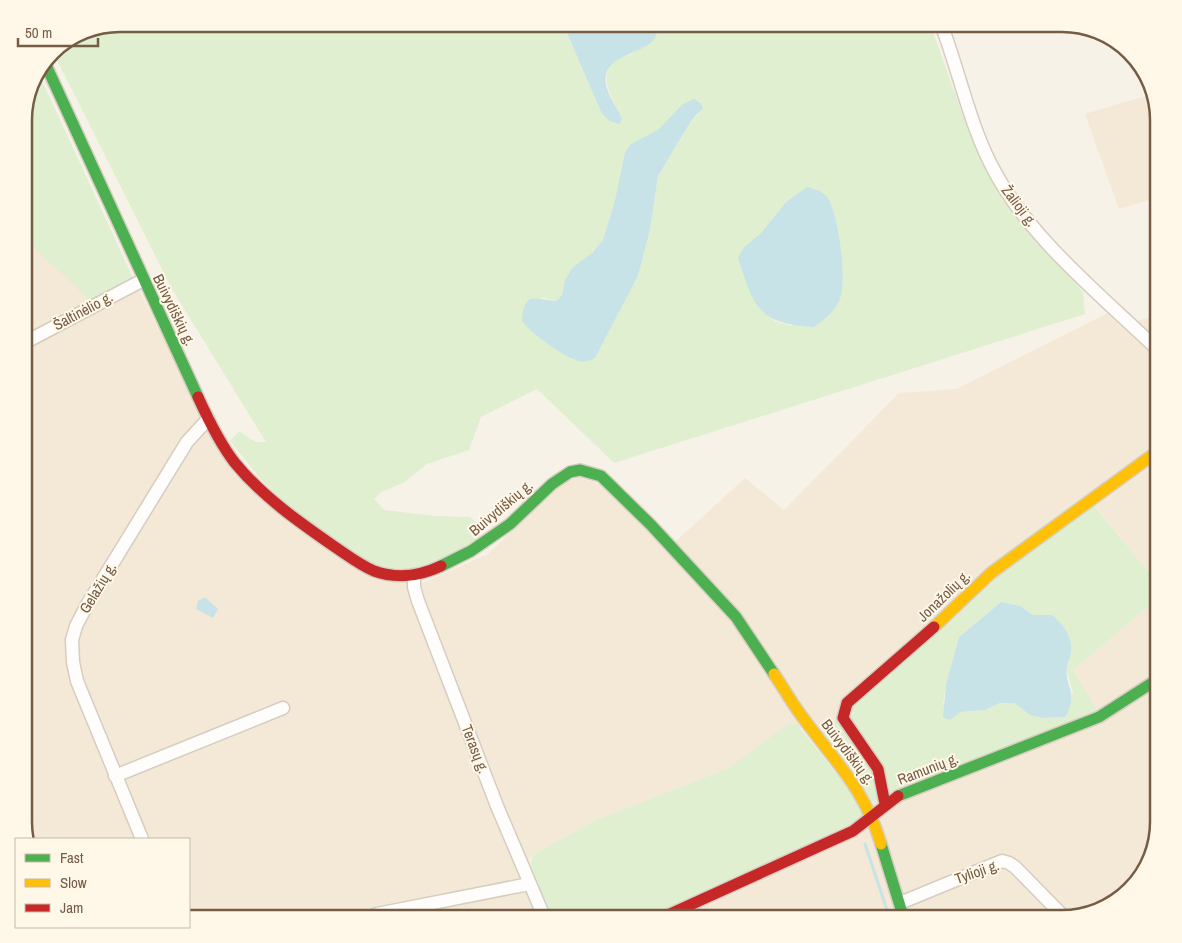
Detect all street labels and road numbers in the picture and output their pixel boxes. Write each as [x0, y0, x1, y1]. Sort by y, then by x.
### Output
street label: Žalioji g. [997, 181, 1042, 231]
street label: Buivydiškių g. [148, 270, 201, 349]
street label: Šaltinėlio g. [49, 286, 116, 335]
street label: Buivydiškių g. [464, 475, 537, 540]
street label: Gelažių g. [74, 558, 121, 617]
street label: Jonažolių g. [912, 565, 975, 626]
street label: Buivydiškių g. [817, 715, 880, 789]
street label: Terasų g. [457, 721, 494, 776]
street label: Ramunių g. [894, 747, 961, 790]
street label: Tylioji g. [952, 854, 1002, 889]

